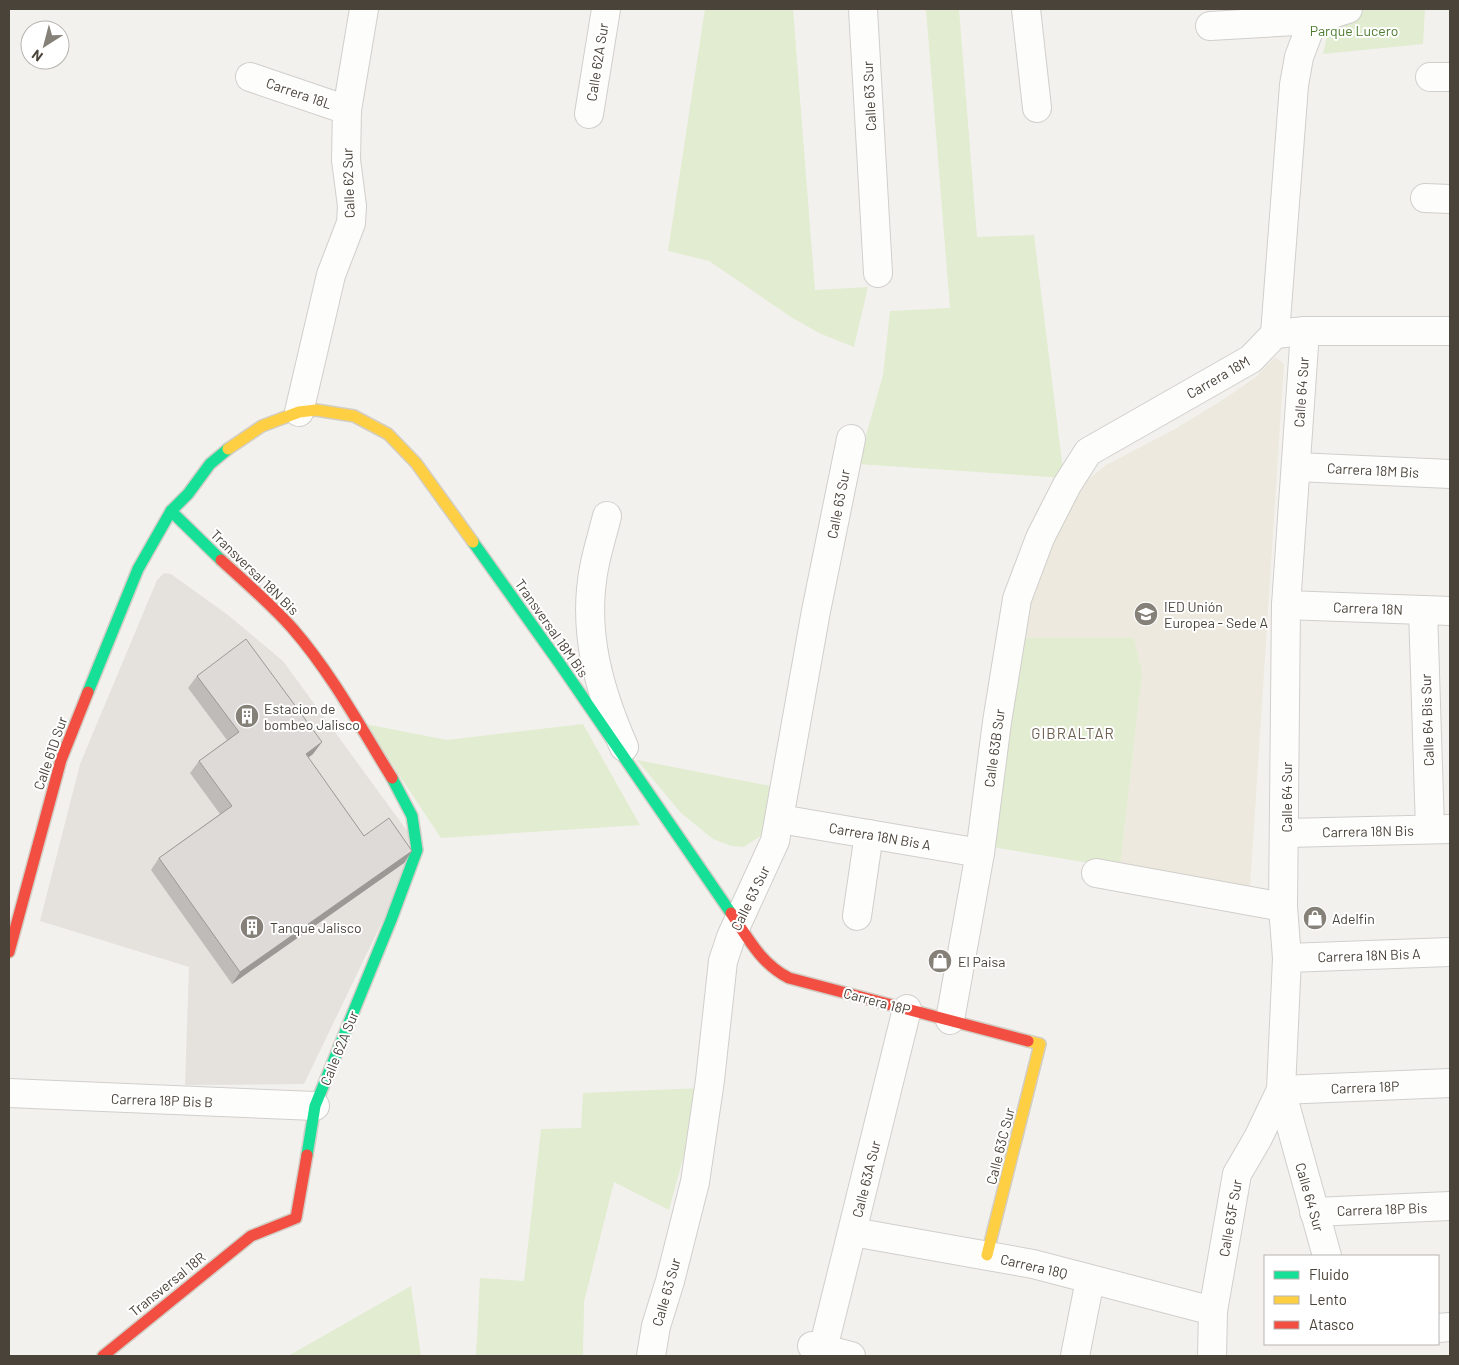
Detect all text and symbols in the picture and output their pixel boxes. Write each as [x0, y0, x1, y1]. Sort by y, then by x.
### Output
north arrow [20, 20, 70, 70]
street label: Calle 62A Sur [582, 22, 612, 102]
park label: Parque Lucero [1310, 22, 1398, 39]
text: N [28, 46, 46, 66]
street label: Calle 63 Sur [859, 60, 879, 132]
street label: Carrera 18L [264, 74, 334, 112]
street label: Calle 62 Sur [338, 147, 358, 219]
street label: Carrera 18M [1183, 352, 1253, 402]
street label: Calle 64 Sur [1290, 356, 1312, 428]
street label: Carrera 18M Bis [1326, 459, 1420, 481]
street label: Calle 63 Sur [823, 468, 853, 540]
street label: Transversal 18N Bis [207, 526, 303, 618]
street label: Transversal 18M Bis [512, 576, 592, 681]
place label: IED Unión Europea - Sede A [1164, 598, 1268, 631]
street label: Carrera 18N [1333, 598, 1403, 618]
school or university icon: IED Unión Europea - Sede A [1133, 601, 1159, 627]
street label: Calle 64 Bis Sur [1417, 673, 1437, 767]
place label: Estacion de bombeo Jalisco [264, 700, 360, 733]
building icon: Estacion de bombeo Jalisco [234, 703, 260, 729]
street label: Calle 63B Sur [980, 708, 1008, 788]
street label: Calle 61D Sur [30, 714, 70, 792]
district label: GIBRALTAR [1031, 724, 1115, 742]
street label: Calle 64 Sur [1278, 762, 1295, 832]
street label: Carrera 18N Bis A [828, 819, 933, 853]
street label: Carrera 18N Bis [1322, 822, 1414, 840]
street label: Calle 63 Sur [727, 863, 773, 933]
shop icon: Adelfin [1302, 905, 1328, 931]
place label: Adelfin [1332, 910, 1375, 927]
building icon: Tanque Jalisco [239, 914, 265, 940]
place label: Tanque Jalisco [270, 919, 362, 936]
street label: Carrera 18N Bis A [1317, 945, 1421, 965]
shop icon: El Paisa [927, 948, 953, 974]
place label: El Paisa [958, 953, 1005, 970]
street label: Carrera 18P [842, 984, 912, 1018]
street label: Calle 62A Sur [316, 1008, 362, 1088]
street label: Carrera 18P [1330, 1077, 1400, 1097]
street label: Carrera 18P Bis B [111, 1090, 213, 1110]
street label: Calle 63C Sur [982, 1106, 1018, 1186]
street label: Calle 63A Sur [848, 1139, 884, 1219]
street label: Calle 64 Sur [1292, 1161, 1328, 1233]
street label: Calle 63F Sur [1215, 1178, 1245, 1258]
street label: Carrera 18P Bis [1336, 1199, 1428, 1219]
street label: Transversal 18R [126, 1248, 208, 1320]
street label: Carrera 18Q [999, 1250, 1069, 1282]
legend [1264, 1255, 1439, 1345]
street label: Calle 63 Sur [648, 1256, 684, 1328]
text: Fluido [1309, 1265, 1349, 1283]
text: Lento [1309, 1290, 1347, 1308]
text: Atasco [1309, 1315, 1354, 1333]

